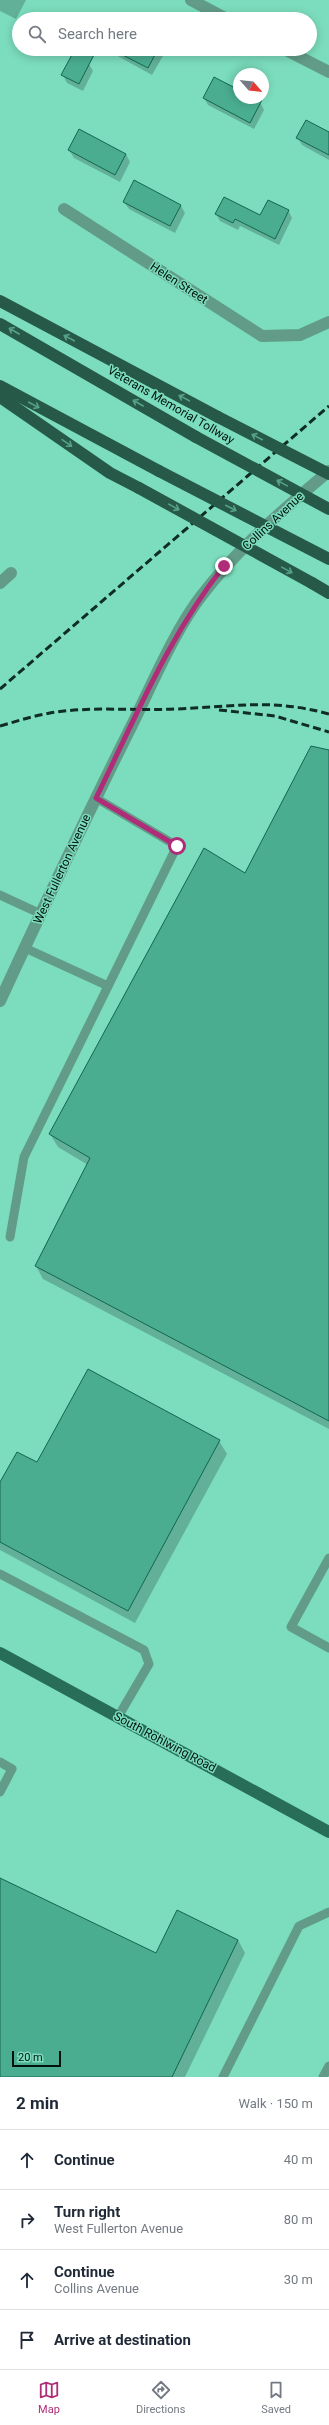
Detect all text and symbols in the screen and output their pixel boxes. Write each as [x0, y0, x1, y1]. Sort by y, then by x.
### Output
search box [12, 12, 317, 56]
icon: search [26, 23, 48, 45]
text: Search here [58, 25, 137, 43]
north arrow [233, 68, 269, 104]
street label: Helen Street [148, 259, 210, 307]
one-way arrow [8, 327, 20, 335]
one-way arrow [63, 333, 75, 341]
street label: Veterans Memorial Tollway [105, 363, 237, 447]
one-way arrow [178, 394, 190, 402]
one-way arrow [132, 399, 144, 407]
one-way arrow [28, 401, 40, 409]
one-way arrow [251, 433, 263, 440]
one-way arrow [61, 439, 72, 447]
one-way arrow [277, 479, 289, 487]
street label: Collins Avenue [240, 489, 306, 553]
one-way arrow [167, 504, 179, 511]
one-way arrow [224, 505, 236, 512]
route end [215, 557, 233, 575]
one-way arrow [281, 566, 293, 574]
street label: West Fullerton Avenue [30, 812, 94, 926]
route start [168, 837, 186, 855]
street label: South Rohlwing Road [112, 1709, 218, 1775]
scale bar [12, 2049, 61, 2068]
text: 20 m [18, 2051, 43, 2064]
text: 2 min [16, 2093, 59, 2113]
text: Walk · 150 m [238, 2096, 313, 2111]
icon: ahead [16, 2149, 38, 2171]
text: Continue [54, 2151, 115, 2169]
text: 40 m [284, 2152, 313, 2167]
text: Turn right [54, 2203, 120, 2221]
icon: right [16, 2209, 38, 2231]
text: 80 m [284, 2212, 313, 2227]
text: West Fullerton Avenue [54, 2221, 183, 2236]
text: Continue [54, 2263, 115, 2281]
icon: ahead [16, 2269, 38, 2291]
text: 30 m [284, 2272, 313, 2287]
text: Collins Avenue [54, 2281, 139, 2296]
icon: arrive [16, 2329, 38, 2351]
text: Arrive at destination [54, 2331, 191, 2349]
tab: Map [38, 2379, 60, 2416]
tab: Directions [136, 2379, 185, 2416]
tab: Saved [261, 2379, 291, 2416]

